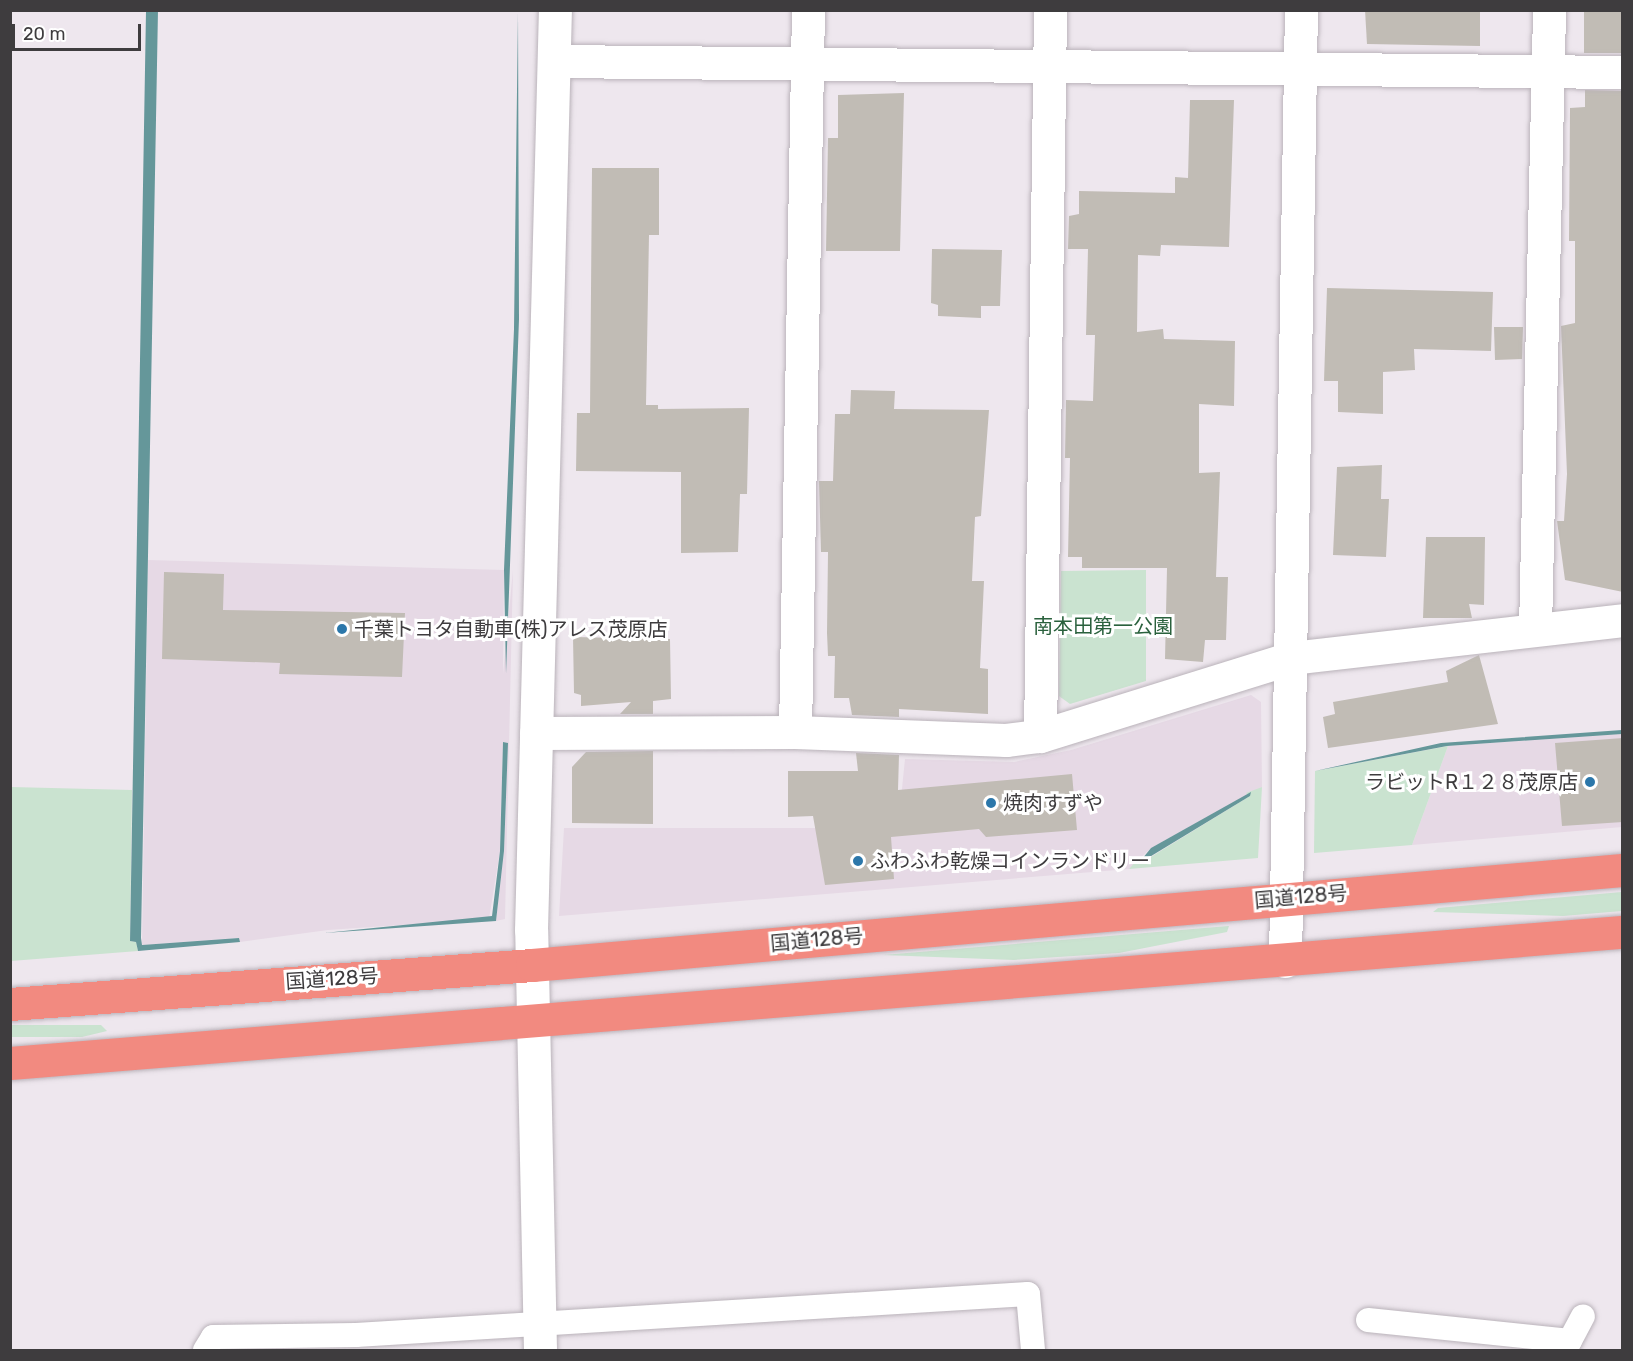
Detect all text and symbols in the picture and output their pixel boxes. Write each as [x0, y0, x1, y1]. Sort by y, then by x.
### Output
scale bar [15, 12, 144, 50]
text: 20 m [23, 23, 65, 45]
park label: 南本田第一公園 [1033, 614, 1173, 638]
place label: 千葉トヨタ自動車(株)アレス茂原店 [354, 617, 668, 641]
marker: 千葉トヨタ自動車(株)アレス茂原店 [335, 622, 349, 636]
place label: ラビットR１２８茂原店 [1365, 770, 1578, 794]
marker: ラビットR１２８茂原店 [1583, 775, 1597, 789]
place label: 焼肉すずや [1003, 791, 1103, 815]
marker: 焼肉すずや [984, 796, 998, 810]
place label: ふわふわ乾燥コインランドリー [870, 849, 1150, 873]
marker: ふわふわ乾燥コインランドリー [851, 854, 865, 868]
street label: 国道128号 [1254, 881, 1348, 913]
street label: 国道128号 [770, 924, 864, 956]
street label: 国道128号 [285, 964, 379, 994]

